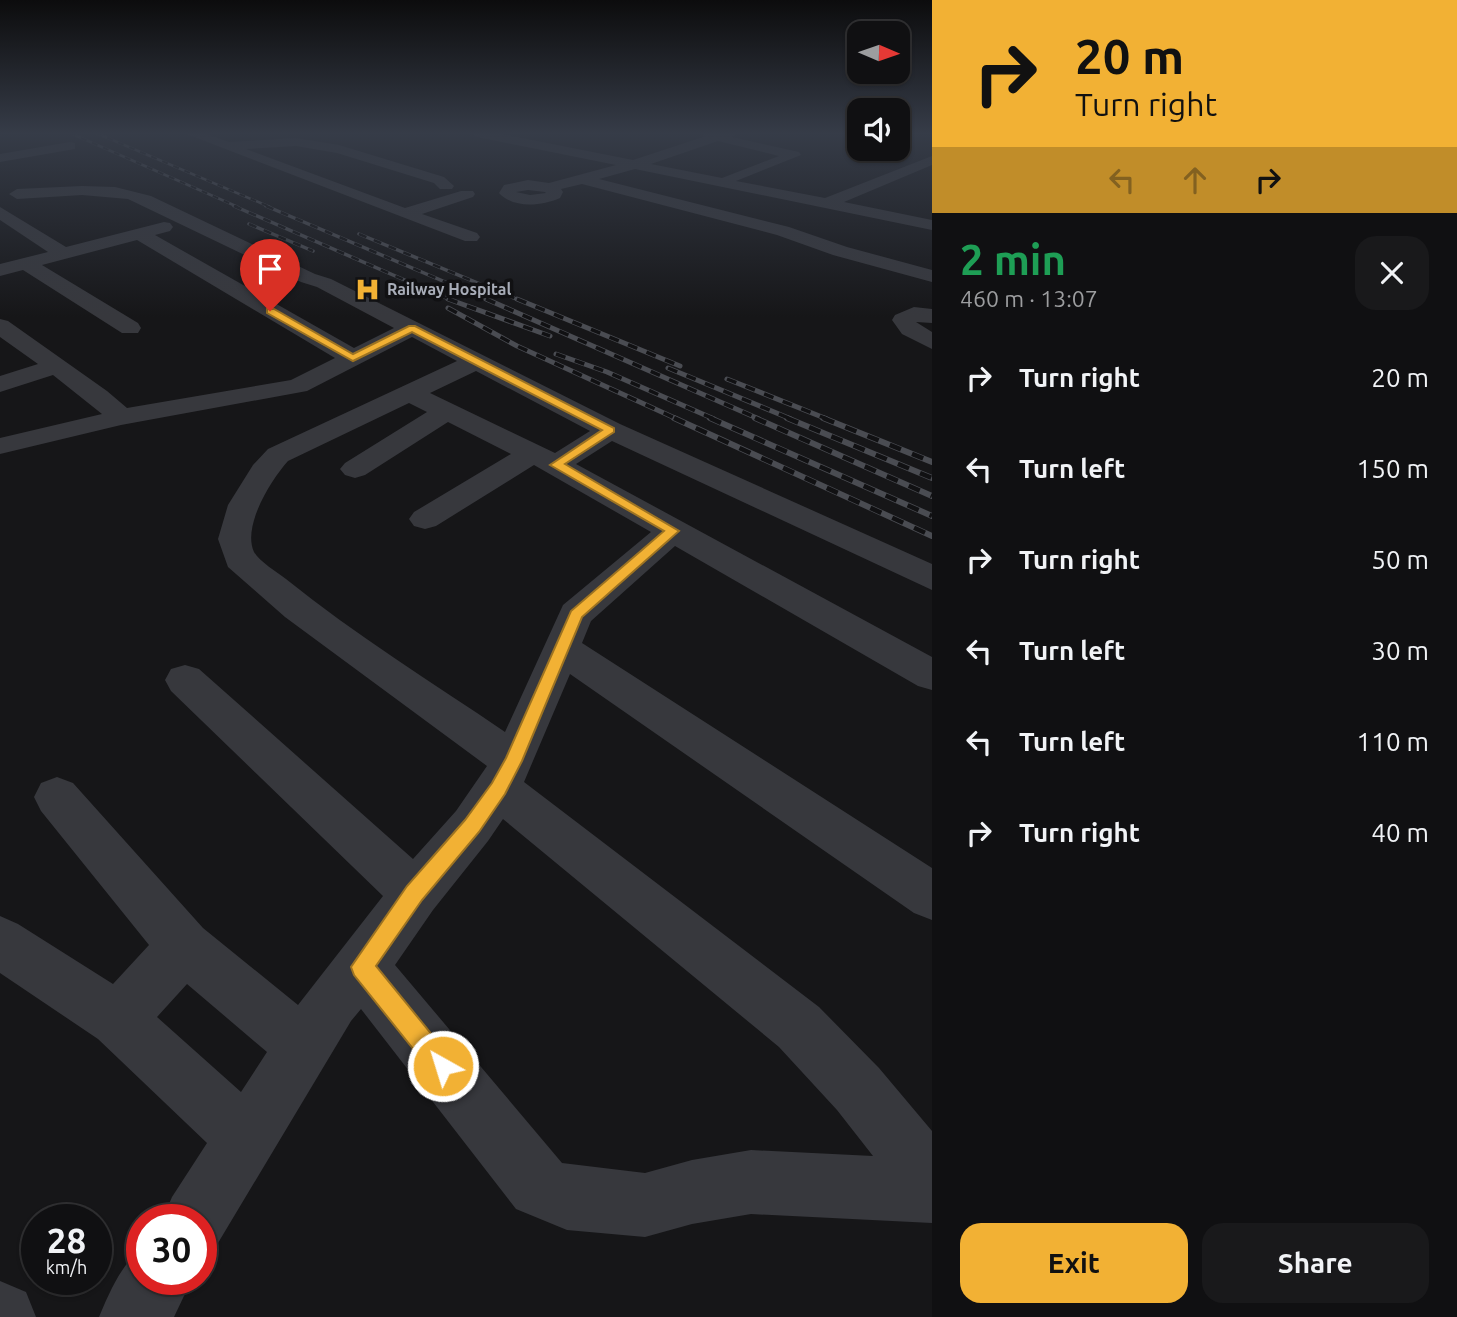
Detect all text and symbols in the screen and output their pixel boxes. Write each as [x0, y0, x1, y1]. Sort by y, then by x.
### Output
north arrow [847, 21, 910, 84]
map controls [847, 21, 910, 161]
icon: right [960, 28, 1051, 119]
text: 20 m [1075, 28, 1184, 83]
text: Turn right [1075, 86, 1217, 122]
button: sound [847, 98, 910, 161]
icon: left [1103, 161, 1141, 199]
icon: ahead [1176, 161, 1214, 199]
icon: right [1249, 161, 1287, 199]
text: 2 min [960, 236, 1066, 283]
button: close [1355, 236, 1429, 310]
pin [240, 239, 300, 311]
icon: arrive [251, 250, 289, 288]
hospital icon: Railway Hospital [353, 275, 381, 303]
place label: Railway Hospital [387, 280, 511, 298]
text: 460 m · 13:07 [960, 286, 1098, 311]
icon: right [960, 359, 998, 397]
text: Turn right [1019, 363, 1140, 392]
text: 20 m [1371, 363, 1429, 392]
icon: left [960, 450, 998, 488]
text: Turn left [1019, 454, 1125, 483]
text: 150 m [1357, 454, 1429, 483]
icon: right [960, 541, 998, 579]
text: Turn right [1019, 545, 1140, 574]
text: 50 m [1371, 545, 1429, 574]
icon: left [960, 632, 998, 670]
text: Turn left [1019, 636, 1125, 665]
text: 30 m [1371, 636, 1429, 665]
icon: left [960, 723, 998, 761]
text: Turn left [1019, 727, 1125, 756]
text: 110 m [1357, 727, 1429, 756]
icon: right [960, 814, 998, 852]
text: Turn right [1019, 818, 1140, 847]
text: 40 m [1371, 818, 1429, 847]
position arrow [406, 1029, 480, 1103]
speed limit sign: 30 [126, 1204, 217, 1295]
text: 28 [47, 1220, 86, 1260]
button: Exit [960, 1223, 1188, 1303]
button: Share [1202, 1223, 1429, 1303]
text: km/h [46, 1257, 87, 1277]

